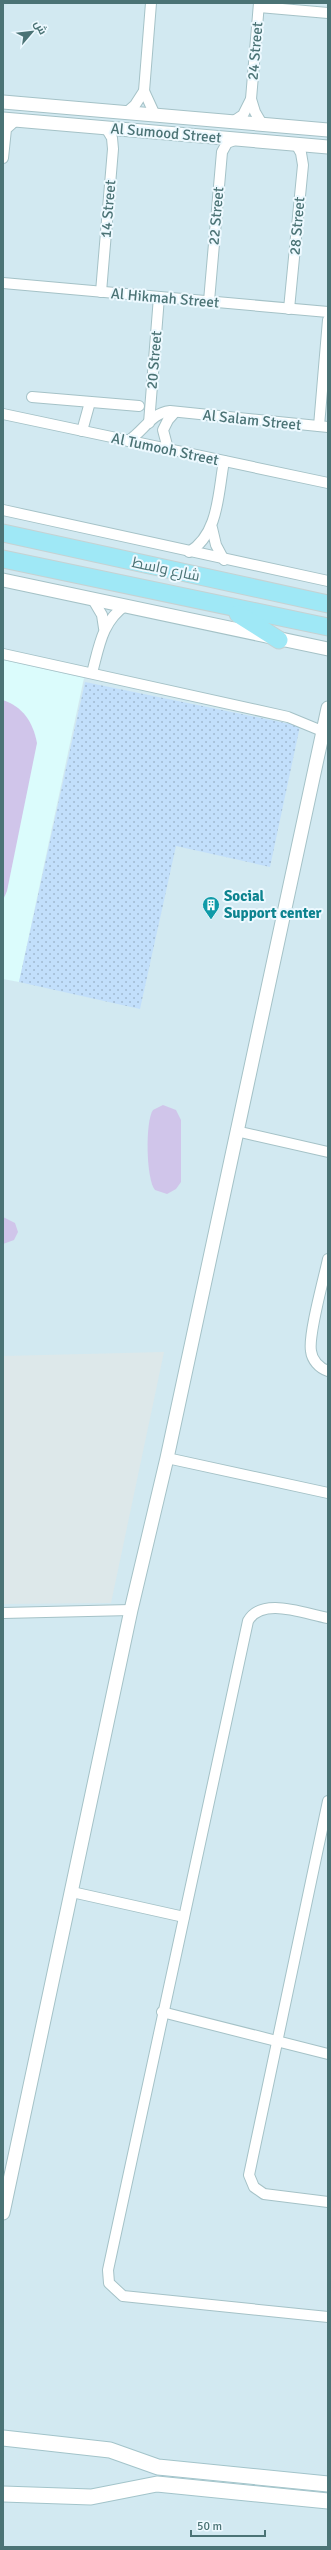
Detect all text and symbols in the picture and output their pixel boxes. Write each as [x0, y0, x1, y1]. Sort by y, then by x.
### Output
north arrow [12, 12, 52, 52]
text: ش [31, 18, 49, 37]
street label: 24 Street [243, 21, 267, 81]
street label: Al Sumood Street [110, 119, 222, 147]
street label: 14 Street [96, 179, 120, 239]
street label: 22 Street [204, 186, 228, 246]
street label: 28 Street [285, 196, 309, 256]
street label: Al Hikmah Street [110, 284, 220, 312]
street label: 20 Street [142, 330, 166, 390]
street label: Al Salam Street [202, 406, 302, 434]
street label: Al Tumooh Street [110, 429, 220, 469]
street label: شارع واسط [130, 553, 202, 587]
place label: Social Support center [224, 887, 322, 922]
building icon: Social Support center [201, 895, 221, 920]
scale bar [191, 2512, 265, 2538]
text: 50 m [197, 2519, 222, 2534]

